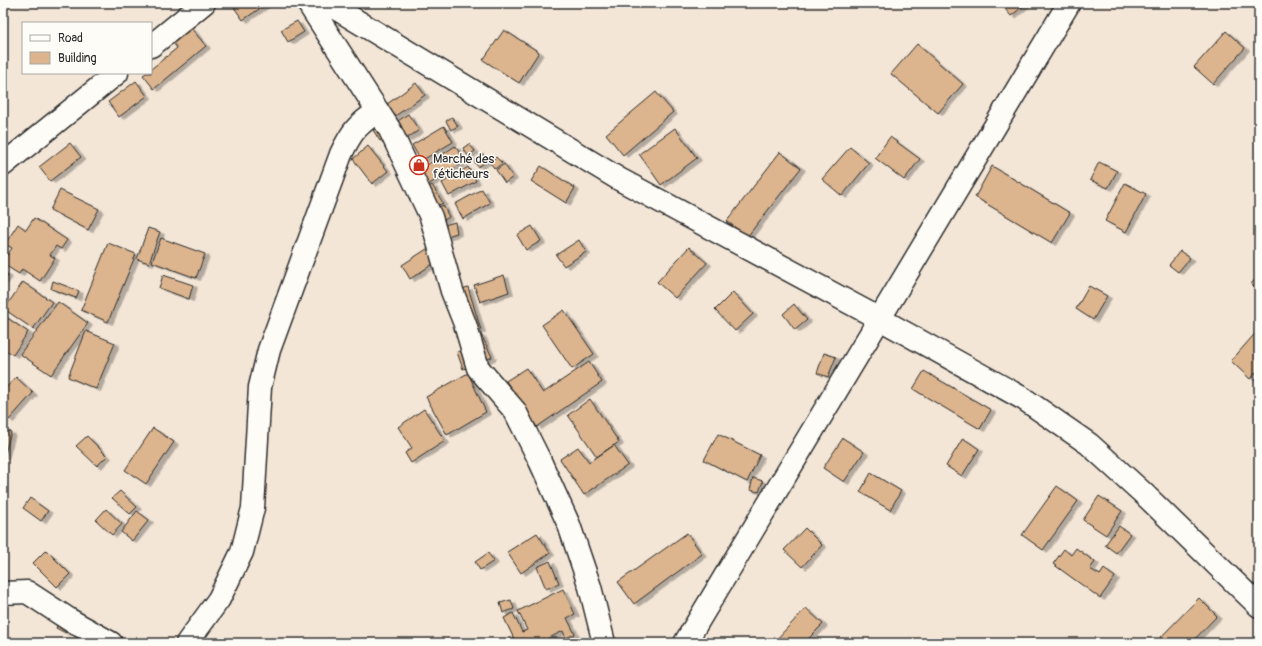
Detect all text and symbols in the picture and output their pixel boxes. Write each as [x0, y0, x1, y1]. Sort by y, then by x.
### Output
legend [22, 22, 152, 74]
text: Road [58, 31, 83, 46]
text: Building [58, 51, 97, 66]
place label: Marché des féticheurs [433, 151, 494, 182]
shop icon: Marché des féticheurs [408, 154, 430, 176]

